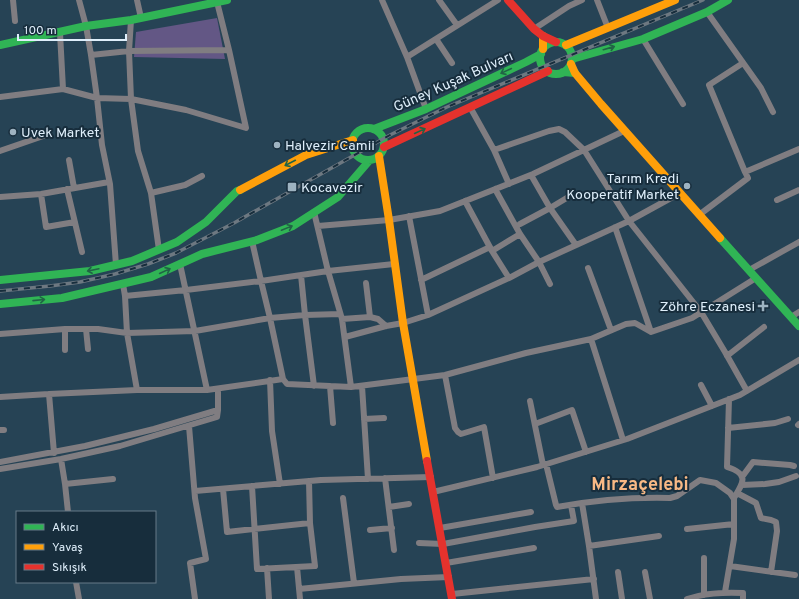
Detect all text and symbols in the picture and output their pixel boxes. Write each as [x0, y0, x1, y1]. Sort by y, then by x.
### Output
scale bar [18, 16, 126, 42]
text: 100 m [24, 23, 57, 39]
one-way arrow [603, 44, 616, 51]
street label: Güney Kuşak Bulvarı [391, 48, 516, 116]
one-way arrow [500, 68, 512, 75]
place label: Uvek Market [21, 125, 99, 142]
marker: Uvek Market [8, 127, 18, 137]
one-way arrow [413, 127, 425, 134]
place label: Halvezir Camii [285, 138, 375, 155]
marker: Halvezir Camii [272, 140, 282, 150]
one-way arrow [285, 160, 297, 168]
place label: Tarım Kredi Kooperatif Market [566, 171, 679, 204]
place label: Kocavezir [301, 180, 363, 197]
marker: Kocavezir [286, 181, 298, 193]
marker: Tarım Kredi Kooperatif Market [682, 181, 692, 191]
one-way arrow [281, 224, 293, 231]
one-way arrow [87, 266, 100, 274]
one-way arrow [159, 267, 171, 274]
one-way arrow [32, 297, 45, 304]
place label: Zöhre Eczanesi [659, 299, 755, 316]
marker: Zöhre Eczanesi [758, 301, 768, 311]
district label: Mirzaçelebi [591, 474, 689, 497]
legend [16, 511, 156, 583]
text: Akıcı [52, 520, 79, 536]
text: Yavaş [52, 540, 83, 556]
text: Sıkışık [52, 560, 87, 576]

